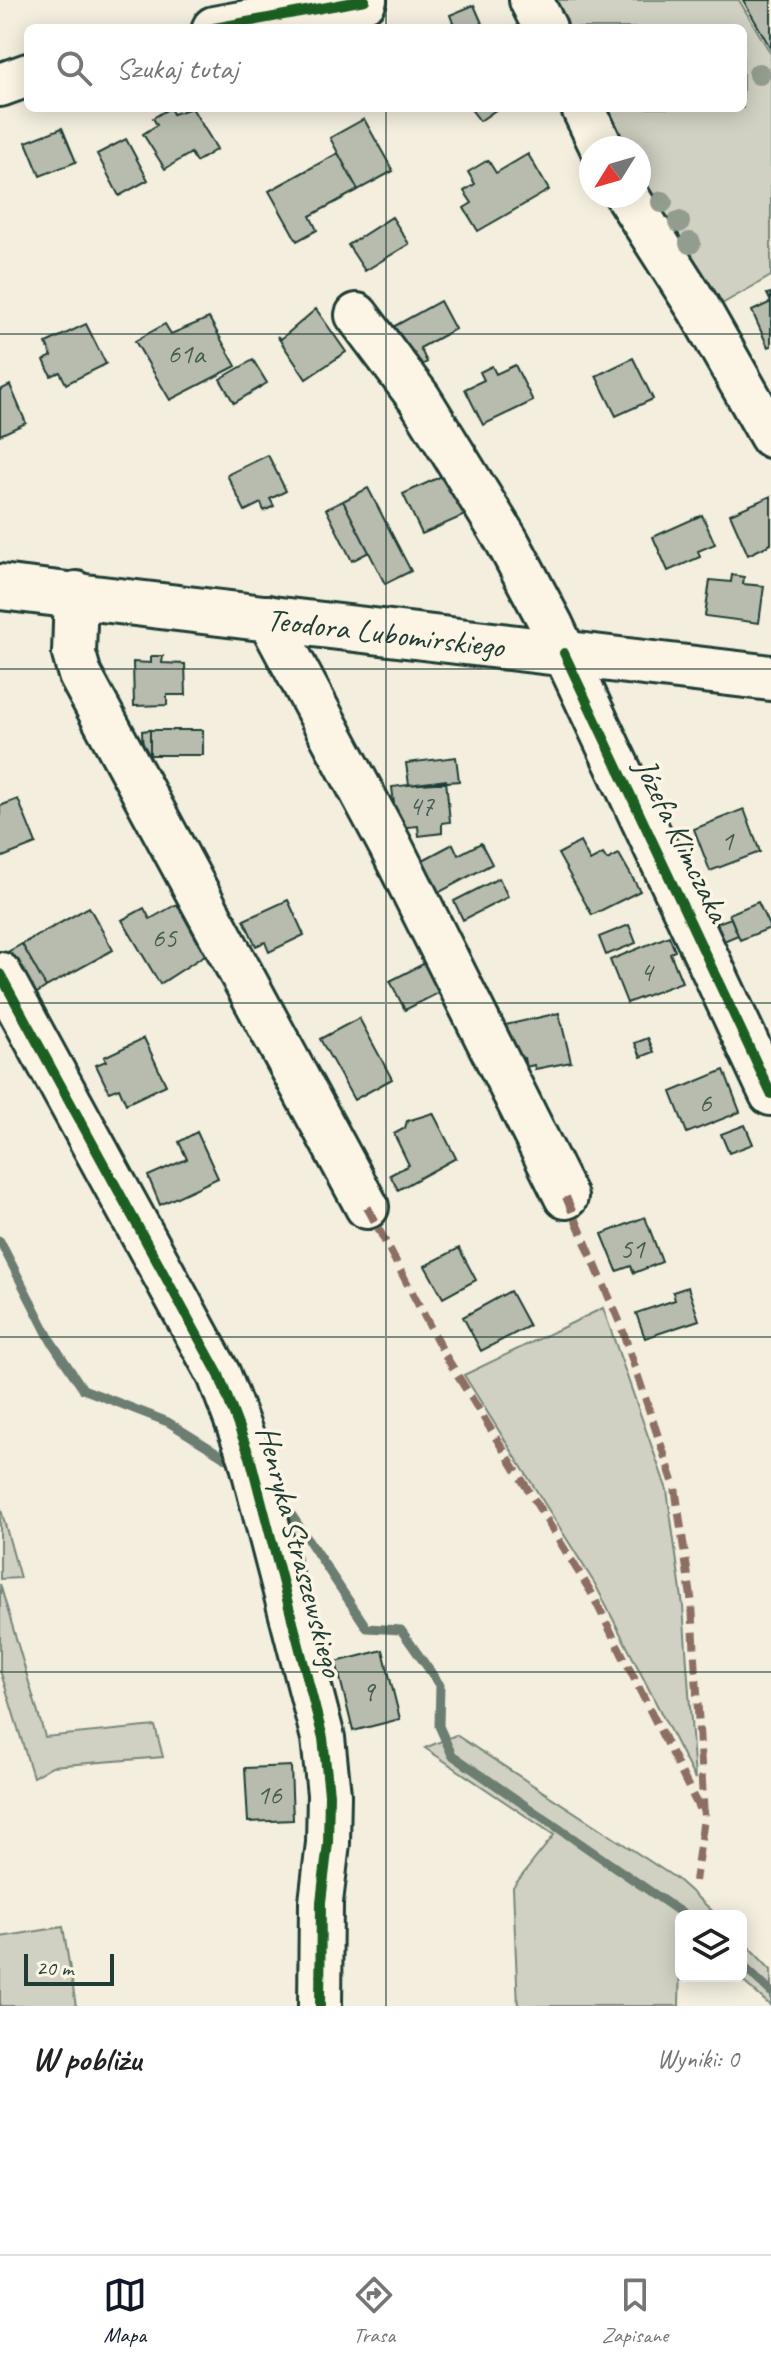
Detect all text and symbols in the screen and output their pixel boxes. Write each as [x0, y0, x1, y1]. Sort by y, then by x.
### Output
search box [24, 24, 747, 112]
icon: search [52, 46, 96, 90]
text: Szukaj tutaj [116, 49, 238, 87]
north arrow [579, 136, 651, 208]
house number: 61a [167, 336, 206, 371]
street label: Teodora Lubomirskiego [265, 598, 508, 667]
street label: Józefa Klimczaka [624, 750, 740, 930]
house number: 47 [408, 788, 435, 823]
house number: 1 [721, 823, 735, 858]
house number: 65 [151, 920, 178, 955]
house number: 4 [640, 954, 655, 989]
house number: 6 [699, 1085, 713, 1120]
house number: 51 [619, 1231, 646, 1266]
street label: Henryka Straszewskiego [247, 1421, 354, 1682]
house number: 9 [362, 1674, 377, 1709]
house number: 16 [256, 1777, 283, 1812]
map controls [675, 1910, 747, 1982]
button: layers [675, 1910, 747, 1982]
scale bar [24, 1950, 114, 1986]
text: 20 m [36, 1954, 73, 1982]
text: W pobliżu [32, 2037, 141, 2080]
text: Wyniki: 0 [657, 2042, 739, 2075]
tab: Mapa [103, 2273, 147, 2349]
tab: Trasa [352, 2273, 396, 2349]
tab: Zapisane [602, 2273, 668, 2349]

